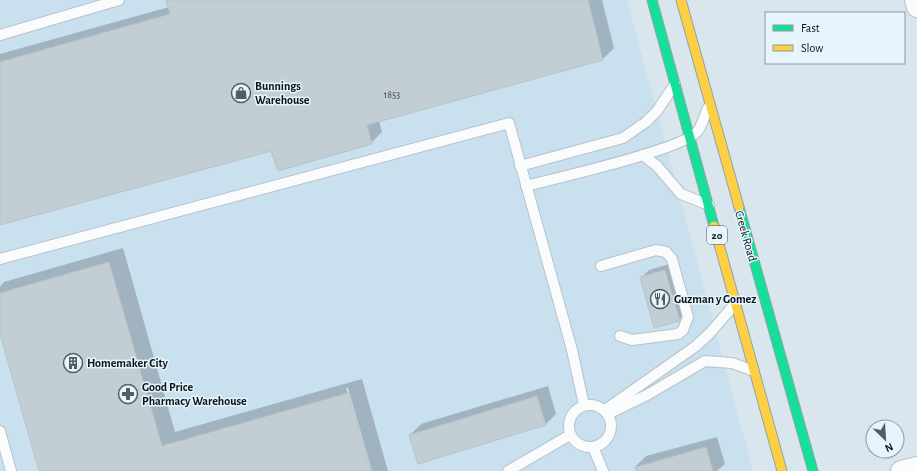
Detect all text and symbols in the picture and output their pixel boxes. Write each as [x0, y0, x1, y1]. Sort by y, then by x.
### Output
legend [765, 12, 905, 64]
text: Fast [801, 22, 820, 34]
text: Slow [801, 42, 823, 54]
place label: Bunnings Warehouse [255, 80, 310, 106]
shop icon: Bunnings Warehouse [230, 82, 252, 104]
house number: 1853 [384, 90, 400, 100]
street label: Creek Road [733, 209, 759, 263]
road number: 20 [707, 226, 727, 244]
restaurant icon: Guzman y Gomez [649, 288, 671, 310]
place label: Guzman y Gomez [674, 293, 756, 306]
building icon: Homemaker City [62, 352, 84, 374]
place label: Homemaker City [87, 357, 169, 370]
place label: Good Price Pharmacy Warehouse [142, 381, 247, 408]
pharmacy icon: Good Price Pharmacy Warehouse [117, 383, 139, 405]
north arrow [865, 419, 905, 459]
text: N [883, 441, 895, 454]

